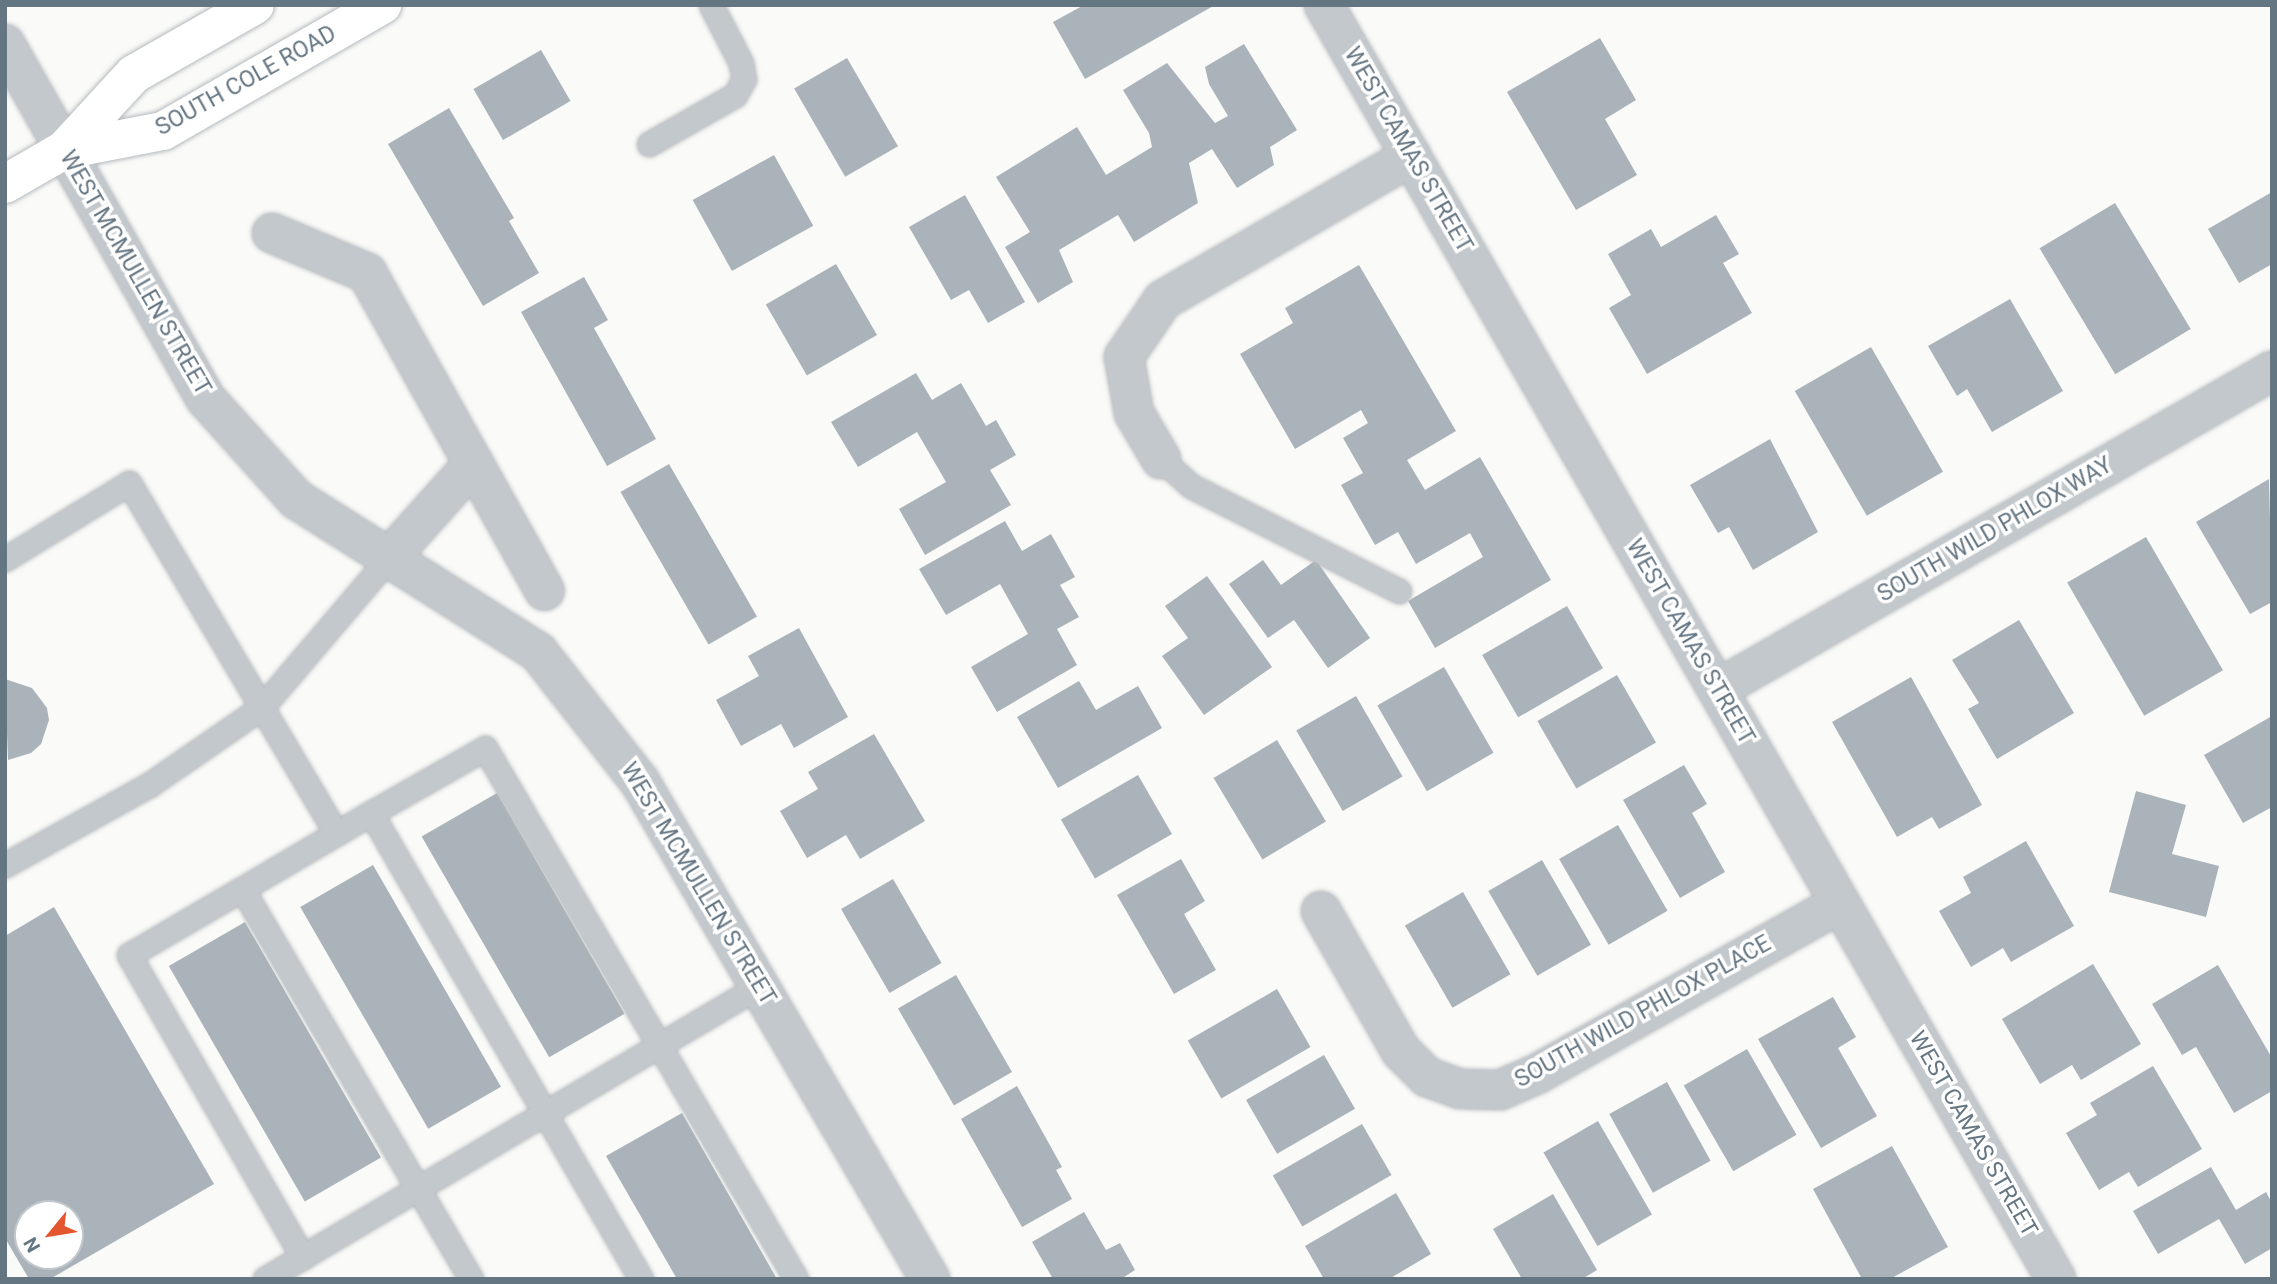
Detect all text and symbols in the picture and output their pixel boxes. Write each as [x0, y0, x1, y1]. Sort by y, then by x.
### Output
street label: SOUTH COLE ROAD [151, 20, 341, 142]
street label: WEST CAMAS STREET [1338, 42, 1478, 258]
street label: WEST MCMULLEN STREET [53, 146, 217, 400]
street label: SOUTH WILD PHLOX WAY [1873, 452, 2117, 608]
street label: WEST CAMAS STREET [1620, 534, 1760, 750]
street label: WEST MCMULLEN STREET [615, 758, 781, 1010]
street label: SOUTH WILD PHLOX PLACE [1510, 930, 1776, 1094]
street label: WEST CAMAS STREET [1903, 1026, 2043, 1242]
north arrow [14, 1200, 84, 1270]
text: N [19, 1233, 45, 1256]

